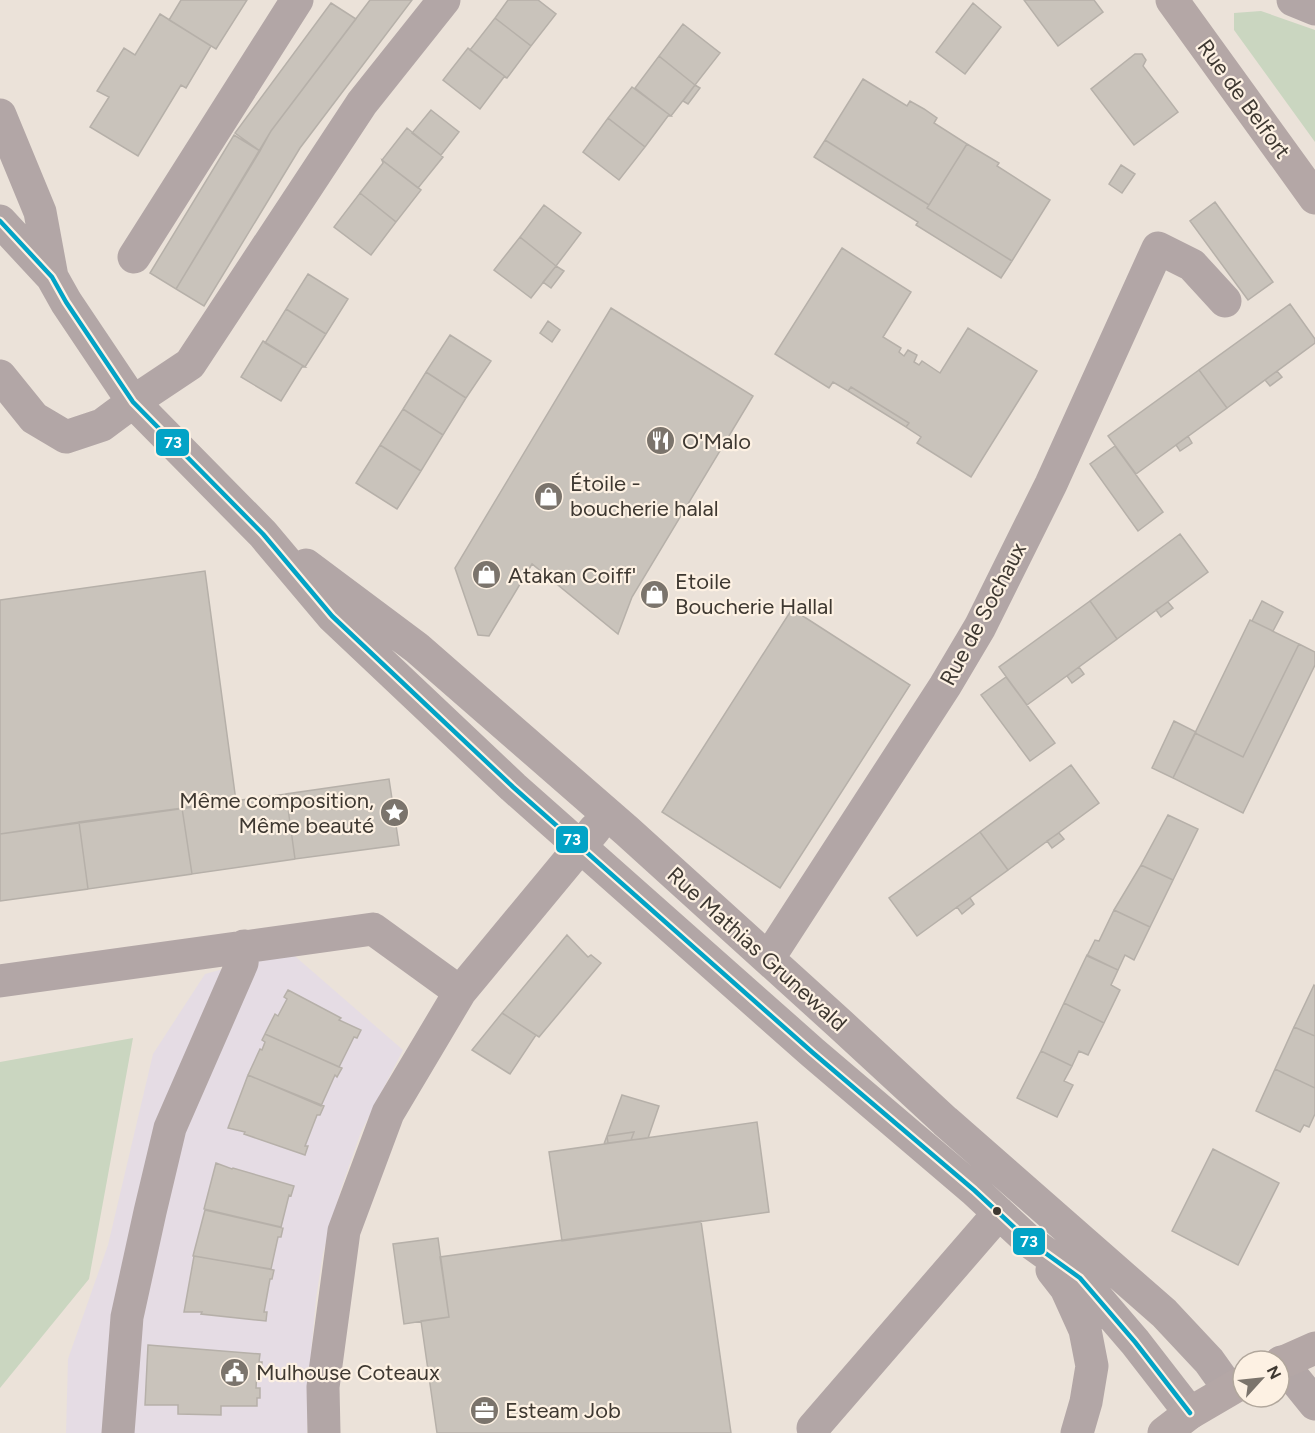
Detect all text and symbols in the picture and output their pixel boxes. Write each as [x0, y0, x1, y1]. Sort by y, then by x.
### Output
street label: Rue de Belfort [1192, 34, 1296, 164]
restaurant icon: O'Malo [645, 425, 677, 457]
line badge: 73 [155, 428, 190, 457]
place label: O'Malo [682, 428, 751, 455]
text: 73 [164, 433, 182, 452]
place label: Étoile - boucherie halal [570, 470, 719, 522]
shop icon: Étoile - boucherie halal [533, 480, 565, 512]
street label: Rue de Sochaux [934, 537, 1032, 690]
shop icon: Atakan Coiff' [471, 559, 503, 591]
place label: Atakan Coiff' [508, 562, 636, 589]
place label: Etoile Boucherie Hallal [675, 568, 833, 620]
shop icon: Etoile Boucherie Hallal [638, 578, 670, 610]
place label: Même composition, Même beauté [179, 787, 374, 839]
place icon: Même composition, Même beauté [379, 797, 411, 829]
line badge: 73 [555, 825, 589, 854]
text: 73 [563, 830, 581, 849]
street label: Rue Mathias Grunewald [662, 861, 852, 1037]
unlabelled marker [991, 1205, 1003, 1217]
line badge: 73 [1012, 1227, 1046, 1256]
text: 73 [1020, 1232, 1038, 1251]
north arrow [1231, 1349, 1291, 1409]
public building icon: Mulhouse Coteaux [219, 1356, 251, 1388]
place label: Mulhouse Coteaux [256, 1359, 440, 1386]
text: N [1263, 1363, 1285, 1382]
office icon: Esteam Job [468, 1394, 500, 1426]
place label: Esteam Job [505, 1397, 621, 1424]

